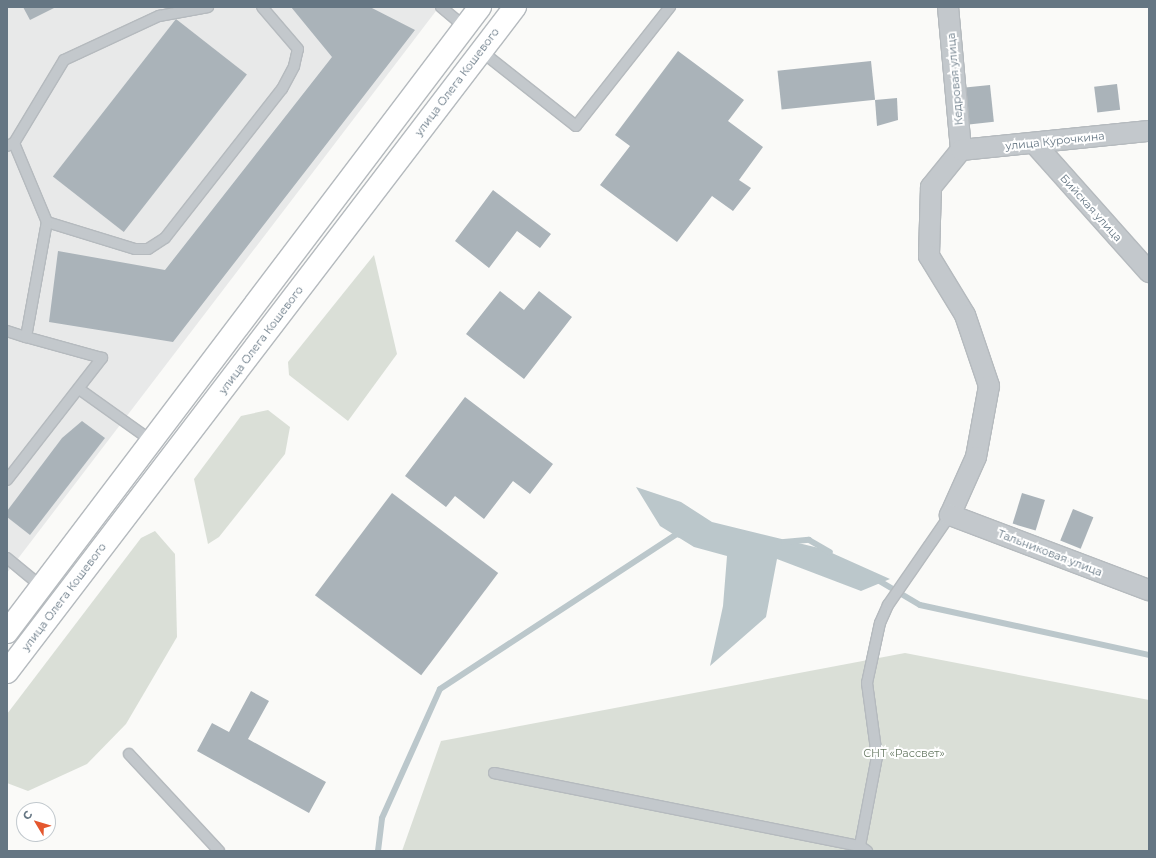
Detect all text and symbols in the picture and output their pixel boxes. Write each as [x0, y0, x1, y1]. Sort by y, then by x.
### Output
street label: улица Олега Кошевого [412, 25, 502, 139]
street label: Кедровая улица [944, 32, 966, 126]
street label: улица Курочкина [1005, 129, 1105, 153]
street label: Бийская улица [1057, 172, 1125, 244]
street label: улица Олега Кошевого [216, 283, 306, 397]
street label: Тальниковая улица [996, 527, 1104, 579]
street label: улица Олега Кошевого [19, 540, 109, 654]
park label: СНТ «Рассвет» [863, 746, 945, 760]
north arrow [16, 802, 56, 842]
text: С [19, 808, 35, 823]

